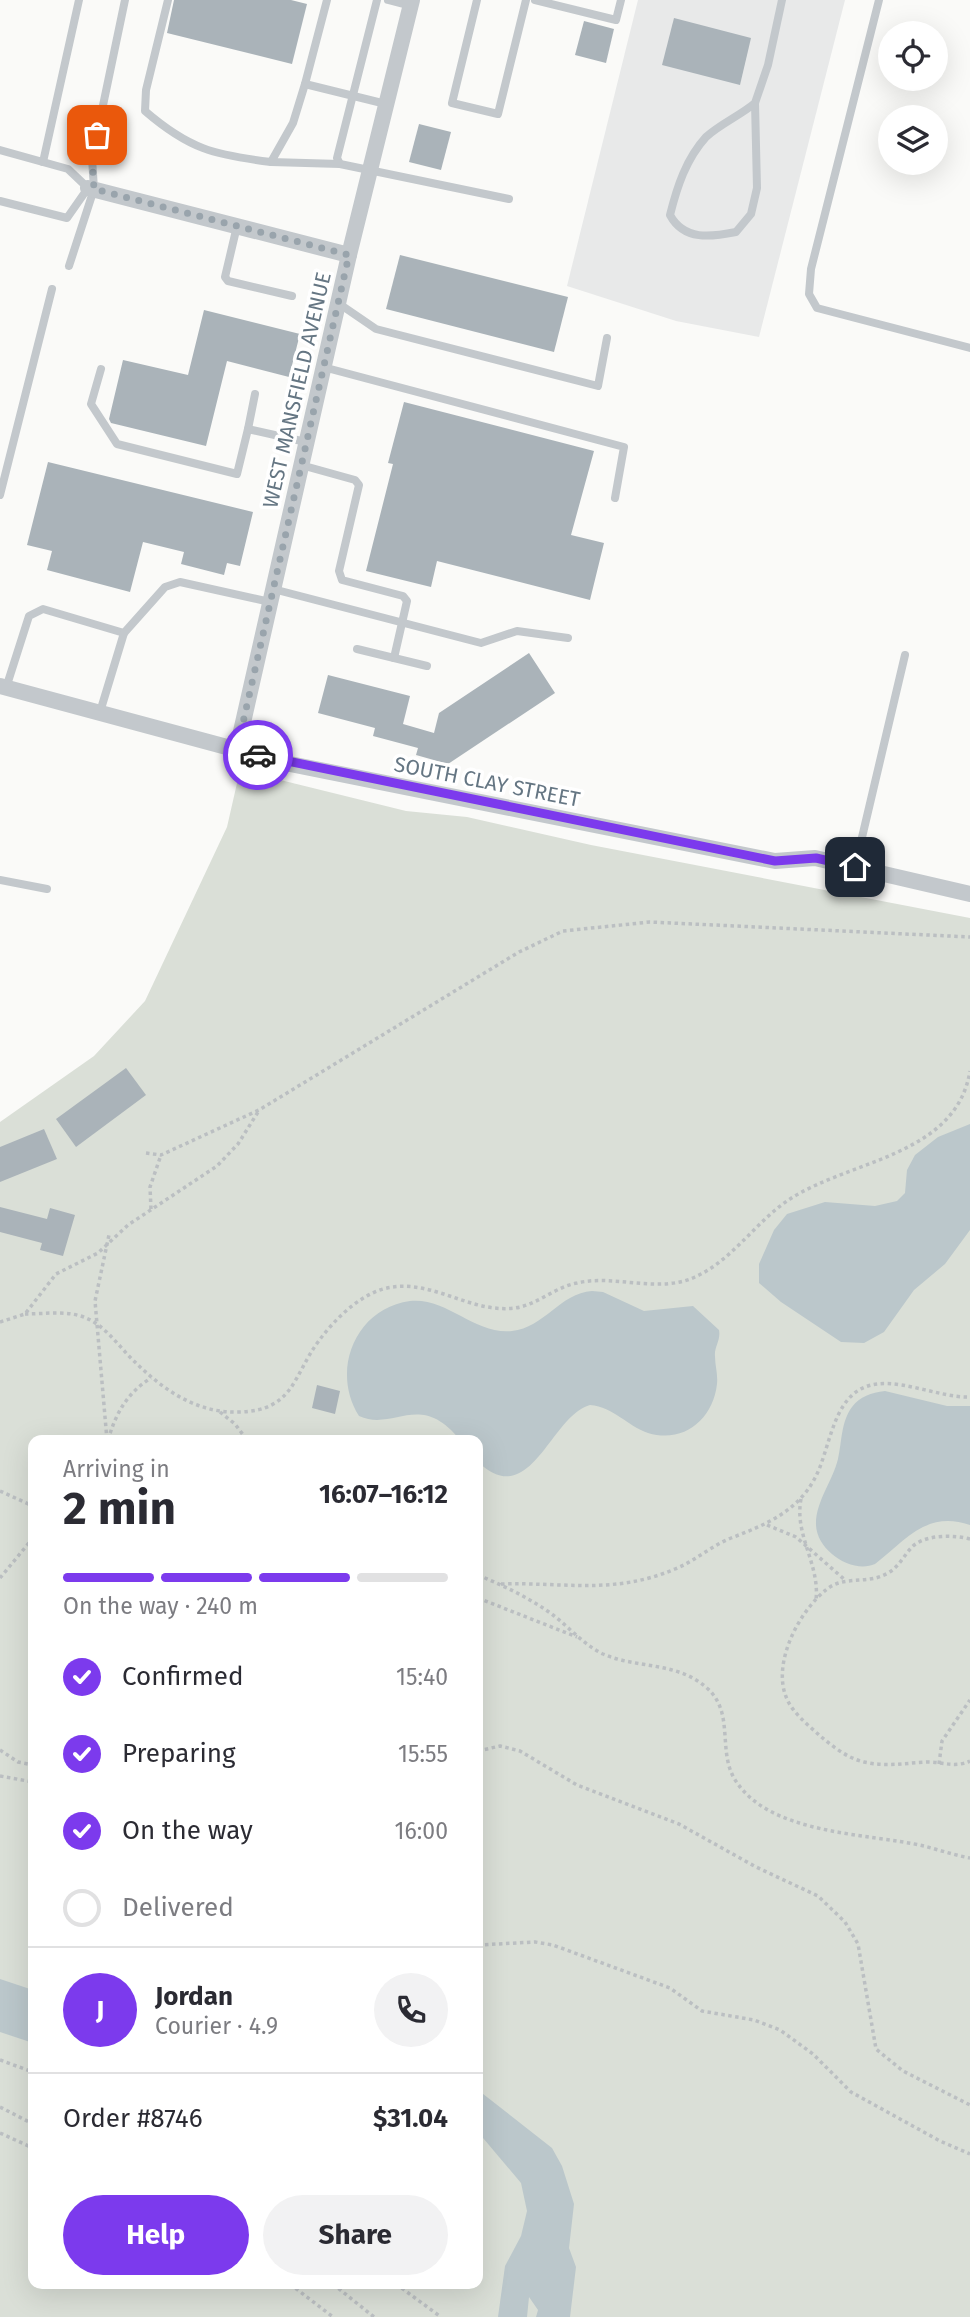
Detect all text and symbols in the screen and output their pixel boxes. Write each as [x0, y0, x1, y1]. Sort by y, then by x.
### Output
map controls [878, 21, 948, 175]
button: locate [878, 21, 948, 91]
pin [67, 105, 127, 165]
button: layers [878, 105, 948, 175]
icon: bag [78, 116, 116, 154]
street label: WEST MANSFIELD AVENUE [257, 269, 337, 511]
courier [223, 720, 293, 790]
icon: car [239, 736, 277, 774]
street label: SOUTH CLAY STREET [392, 751, 582, 813]
pin [825, 837, 885, 897]
icon: home [836, 848, 874, 886]
text: Arriving in [63, 1455, 170, 1483]
text: 16:07–16:12 [319, 1479, 448, 1510]
text: 2 min [63, 1481, 176, 1536]
text: On the way · 240 m [63, 1592, 258, 1620]
icon: check [63, 1658, 101, 1696]
text: Confirmed [122, 1661, 243, 1692]
text: 15:40 [396, 1663, 448, 1691]
icon: check [63, 1735, 101, 1773]
text: Preparing [122, 1738, 235, 1769]
text: 15:55 [398, 1740, 448, 1768]
icon: check [63, 1812, 101, 1850]
text: On the way [122, 1815, 253, 1846]
text: 16:00 [395, 1817, 448, 1845]
text: Delivered [122, 1892, 234, 1923]
button: phone [374, 1973, 448, 2047]
text: Jordan [155, 1981, 233, 2012]
text: J [96, 1995, 104, 2026]
text: Courier · 4.9 [155, 2012, 278, 2040]
text: Order #8746 [63, 2103, 203, 2134]
text: $31.04 [373, 2103, 448, 2134]
button: Help [63, 2195, 249, 2275]
button: Share [263, 2195, 448, 2275]

